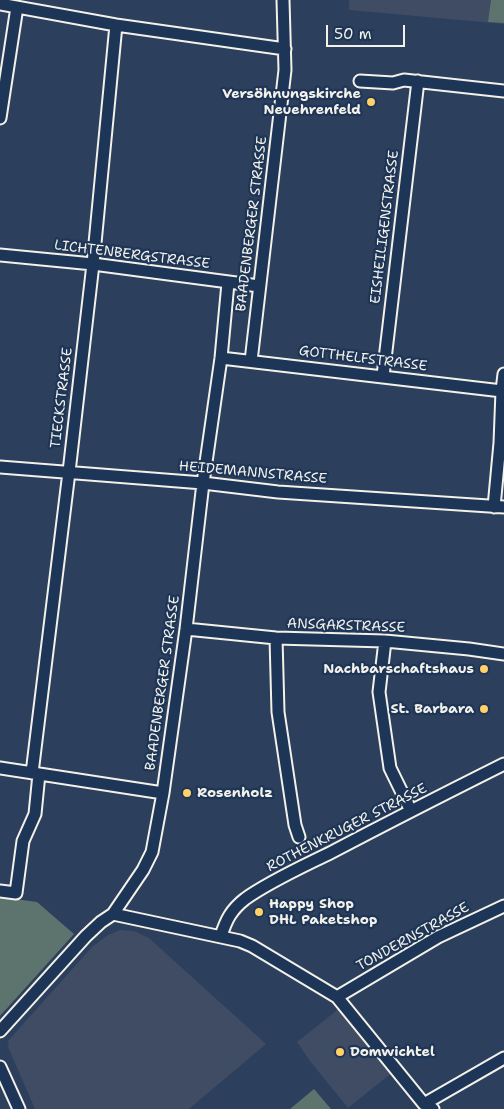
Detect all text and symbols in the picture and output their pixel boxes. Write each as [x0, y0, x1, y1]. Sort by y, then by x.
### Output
scale bar [329, 15, 408, 47]
text: 50 m [334, 24, 372, 44]
place label: Versöhnungskirche Neuehrenfeld [222, 86, 361, 118]
marker: Versöhnungskirche Neuehrenfeld [365, 96, 377, 108]
street label: BAADENBERGER STRASSE [233, 135, 271, 313]
street label: EISHEILIGENSTRASSE [367, 149, 403, 305]
street label: LICHTENBERGSTRASSE [53, 237, 211, 273]
street label: GOTTHELFSTRASSE [298, 343, 428, 375]
street label: TIECKSTRASSE [47, 347, 77, 449]
street label: HEIDEMANNSTRASSE [178, 458, 328, 488]
street label: BAADENBERGER STRASSE [142, 594, 184, 772]
street label: ANSGARSTRASSE [287, 616, 405, 636]
place label: Nachbarschaftshaus [323, 661, 474, 677]
marker: Nachbarschaftshaus [478, 663, 490, 675]
place label: St. Barbara [390, 701, 474, 717]
marker: St. Barbara [478, 703, 490, 715]
street label: ROTHENKRUGER STRASSE [264, 780, 430, 876]
place label: Rosenholz [197, 785, 273, 801]
marker: Rosenholz [181, 787, 193, 799]
place label: Happy Shop DHL Paketshop [269, 896, 377, 929]
street label: TONDERNSTRASSE [354, 899, 472, 975]
marker: Happy Shop DHL Paketshop [253, 906, 265, 918]
place label: Domwichtel [350, 1044, 435, 1060]
marker: Domwichtel [334, 1046, 346, 1058]

